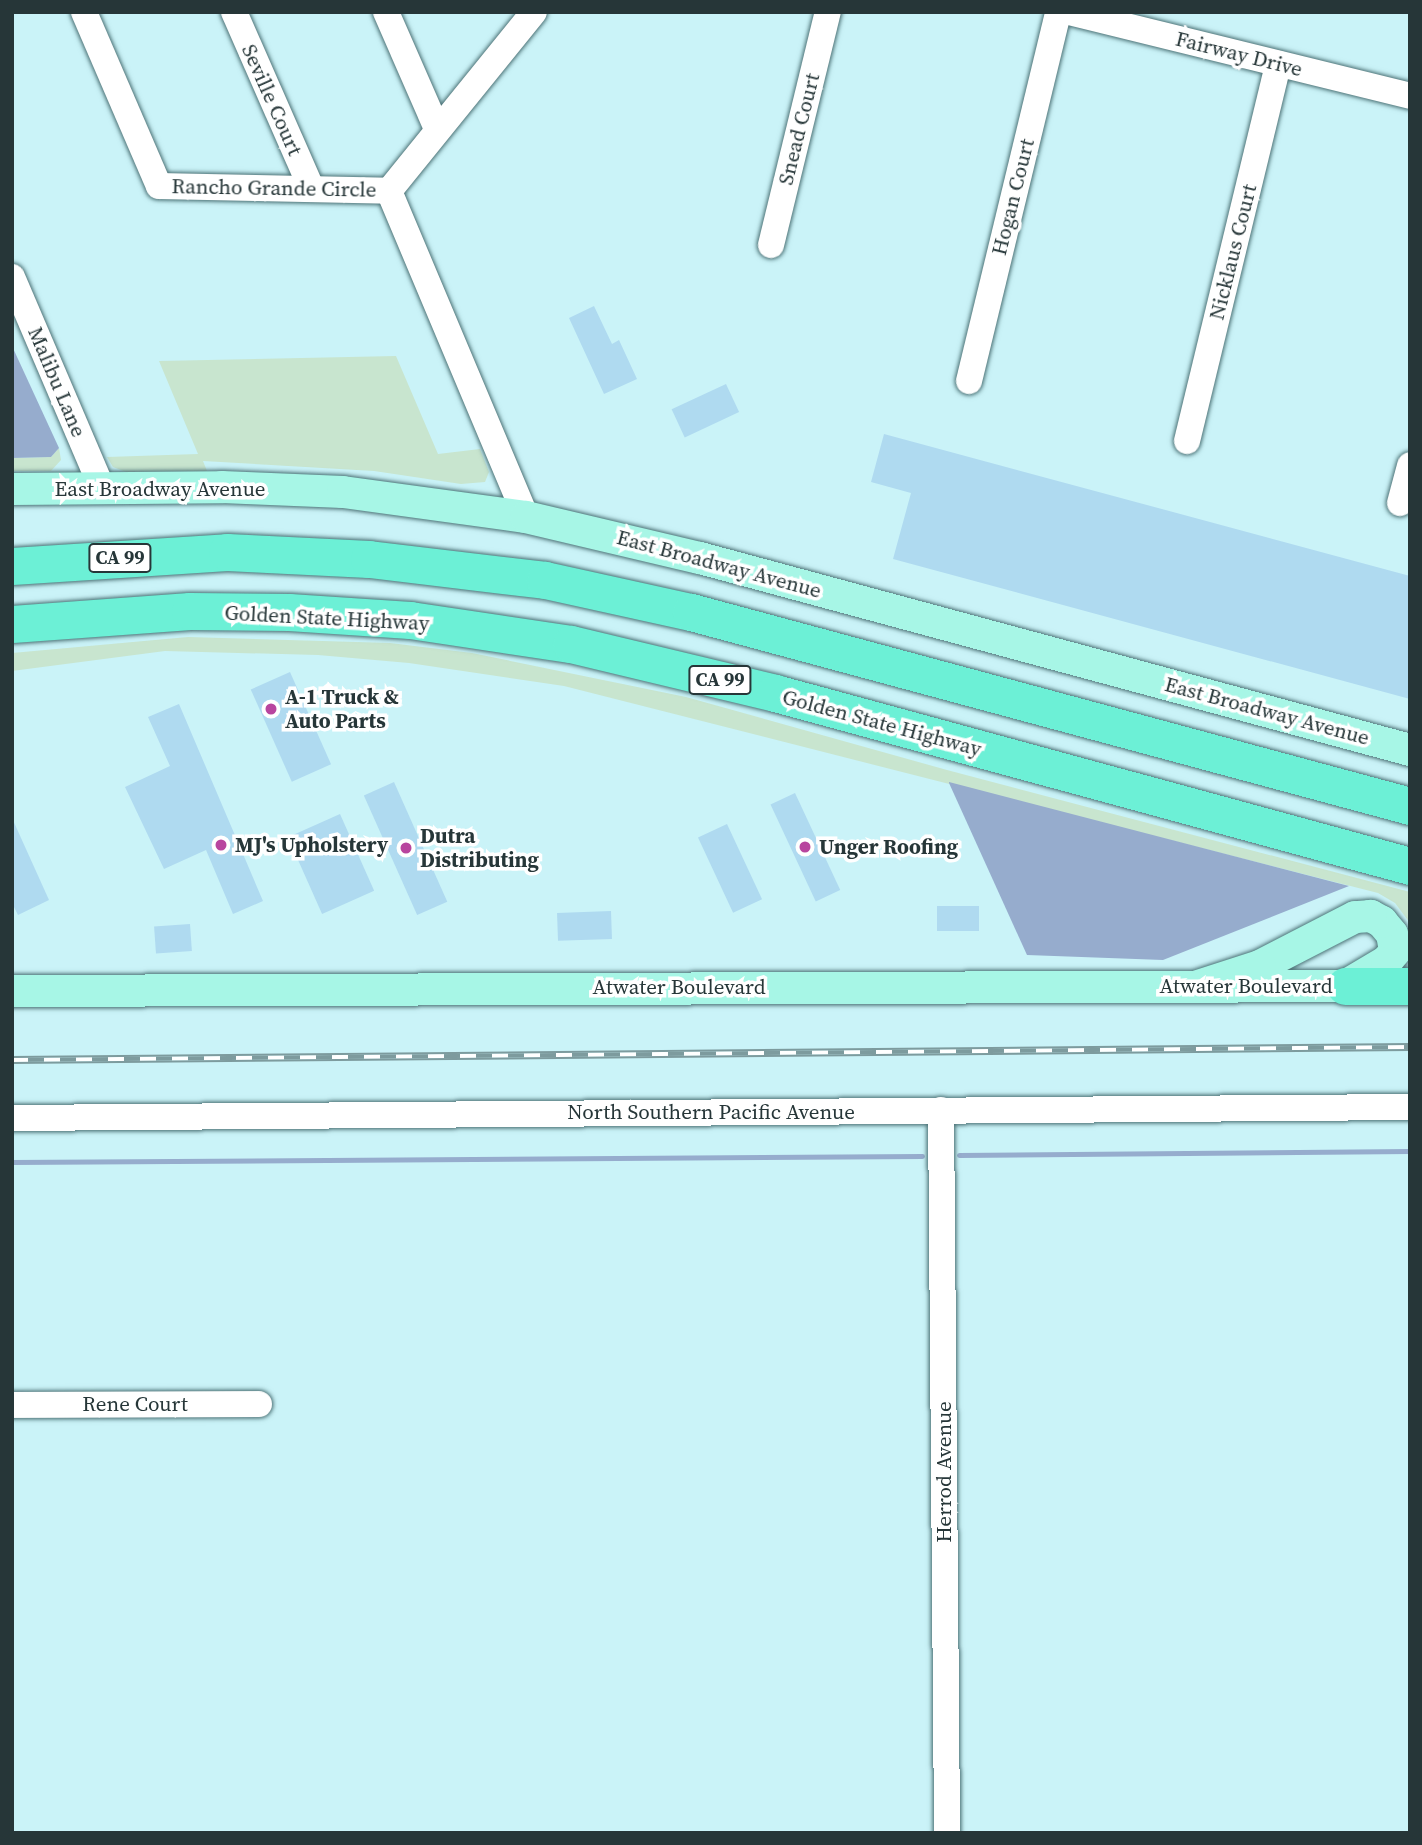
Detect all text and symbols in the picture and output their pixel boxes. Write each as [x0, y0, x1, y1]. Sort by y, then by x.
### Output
street label: Fairway Drive [1173, 26, 1305, 82]
street label: Seville Court [236, 40, 308, 160]
street label: Snead Court [773, 70, 825, 188]
street label: Hogan Court [986, 136, 1040, 258]
street label: Rancho Grande Circle [171, 174, 377, 202]
street label: Nicklaus Court [1204, 181, 1262, 323]
street label: Malibu Lane [22, 323, 92, 441]
street label: East Broadway Avenue [55, 476, 265, 502]
street label: East Broadway Avenue [614, 525, 824, 603]
road number: CA 99 [87, 542, 153, 573]
street label: Golden State Highway [224, 600, 430, 636]
road number: CA 99 [687, 664, 753, 695]
street label: East Broadway Avenue [1162, 672, 1372, 750]
place label: A-1 Truck & Auto Parts [285, 684, 399, 734]
street label: Golden State Highway [780, 684, 984, 762]
marker: A-1 Truck & Auto Parts [263, 701, 279, 717]
place label: Dutra Distributing [420, 823, 539, 873]
place label: MJ's Upholstery [235, 832, 388, 858]
place label: Unger Roofing [819, 834, 958, 860]
marker: MJ's Upholstery [213, 837, 229, 853]
marker: Unger Roofing [797, 839, 813, 855]
marker: Dutra Distributing [398, 840, 414, 856]
street label: Atwater Boulevard [1159, 973, 1333, 999]
street label: Atwater Boulevard [592, 974, 766, 1000]
street label: North Southern Pacific Avenue [567, 1099, 855, 1125]
street label: Rene Court [82, 1391, 188, 1417]
street label: Herrod Avenue [931, 1401, 957, 1543]

